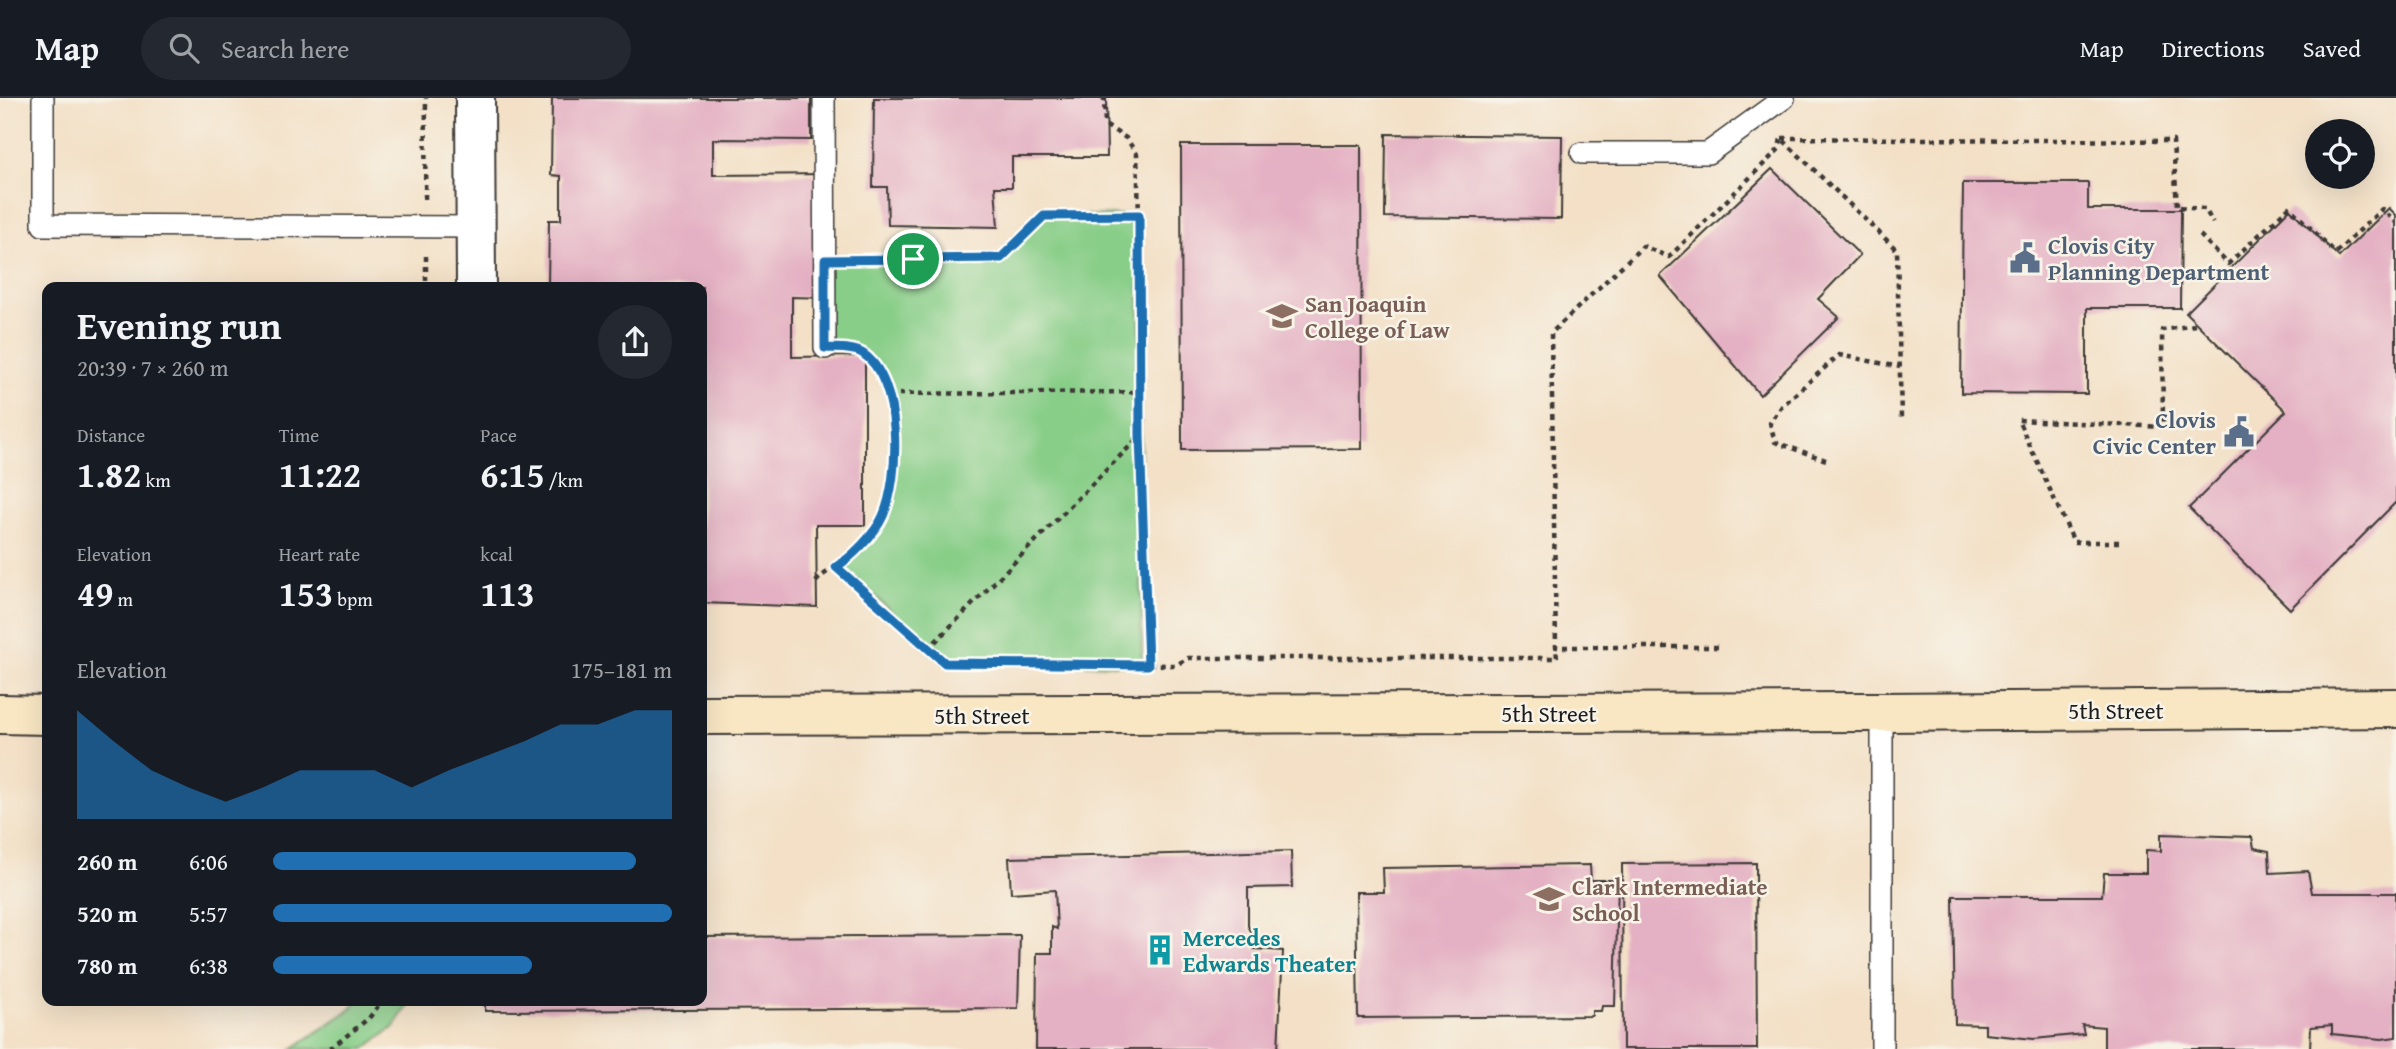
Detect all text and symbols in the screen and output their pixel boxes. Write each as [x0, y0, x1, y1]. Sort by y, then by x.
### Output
search box [141, 17, 631, 80]
text: Map [35, 24, 99, 72]
icon: search [165, 29, 203, 67]
text: Search here [221, 29, 349, 68]
text: Map [2080, 31, 2124, 66]
text: Directions [2162, 31, 2265, 66]
text: Saved [2303, 31, 2361, 66]
map controls [2305, 119, 2375, 189]
button: locate [2305, 119, 2375, 189]
pin [883, 229, 943, 289]
place label: Clovis City Planning Department [2048, 229, 2269, 288]
icon: arrive [894, 240, 932, 278]
public building icon: Clovis City Planning Department [2008, 241, 2042, 275]
place label: San Joaquin College of Law [1305, 287, 1450, 346]
text: Evening run [77, 297, 281, 353]
school or university icon: San Joaquin College of Law [1265, 299, 1299, 333]
button: share [598, 305, 672, 379]
text: 20:39 · 7 × 260 m [77, 351, 229, 384]
place label: Clovis Civic Center [2093, 403, 2216, 462]
public building icon: Clovis Civic Center [2222, 415, 2256, 449]
text: Distance [77, 421, 145, 449]
text: Time [279, 421, 319, 449]
text: Pace [480, 421, 517, 449]
text: 1.82 [77, 449, 141, 500]
text: 11:22 [279, 449, 361, 500]
text: 6:15 [480, 449, 545, 500]
text: km [141, 466, 171, 494]
text: /km [545, 466, 583, 494]
text: Elevation [77, 540, 151, 568]
text: Heart rate [279, 540, 360, 568]
text: kcal [480, 540, 513, 568]
text: 49 [77, 568, 113, 619]
text: 153 [279, 568, 333, 619]
text: 113 [480, 568, 535, 619]
text: m [113, 585, 133, 613]
text: bpm [333, 585, 373, 613]
text: Elevation [77, 653, 167, 686]
text: 175–181 m [571, 653, 672, 686]
street label: 5th Street [2068, 694, 2164, 727]
street label: 5th Street [1501, 697, 1597, 730]
street label: 5th Street [934, 699, 1030, 732]
text: 260 m [77, 845, 138, 878]
text: 6:06 [189, 845, 228, 878]
place label: Clark Intermediate School [1572, 870, 1768, 929]
school or university icon: Clark Intermediate School [1532, 882, 1566, 916]
text: 520 m [77, 897, 138, 930]
text: 5:57 [189, 897, 228, 930]
place label: Mercedes Edwards Theater [1183, 921, 1356, 980]
building icon: Mercedes Edwards Theater [1143, 933, 1177, 967]
text: 780 m [77, 949, 138, 982]
text: 6:38 [189, 949, 228, 982]

